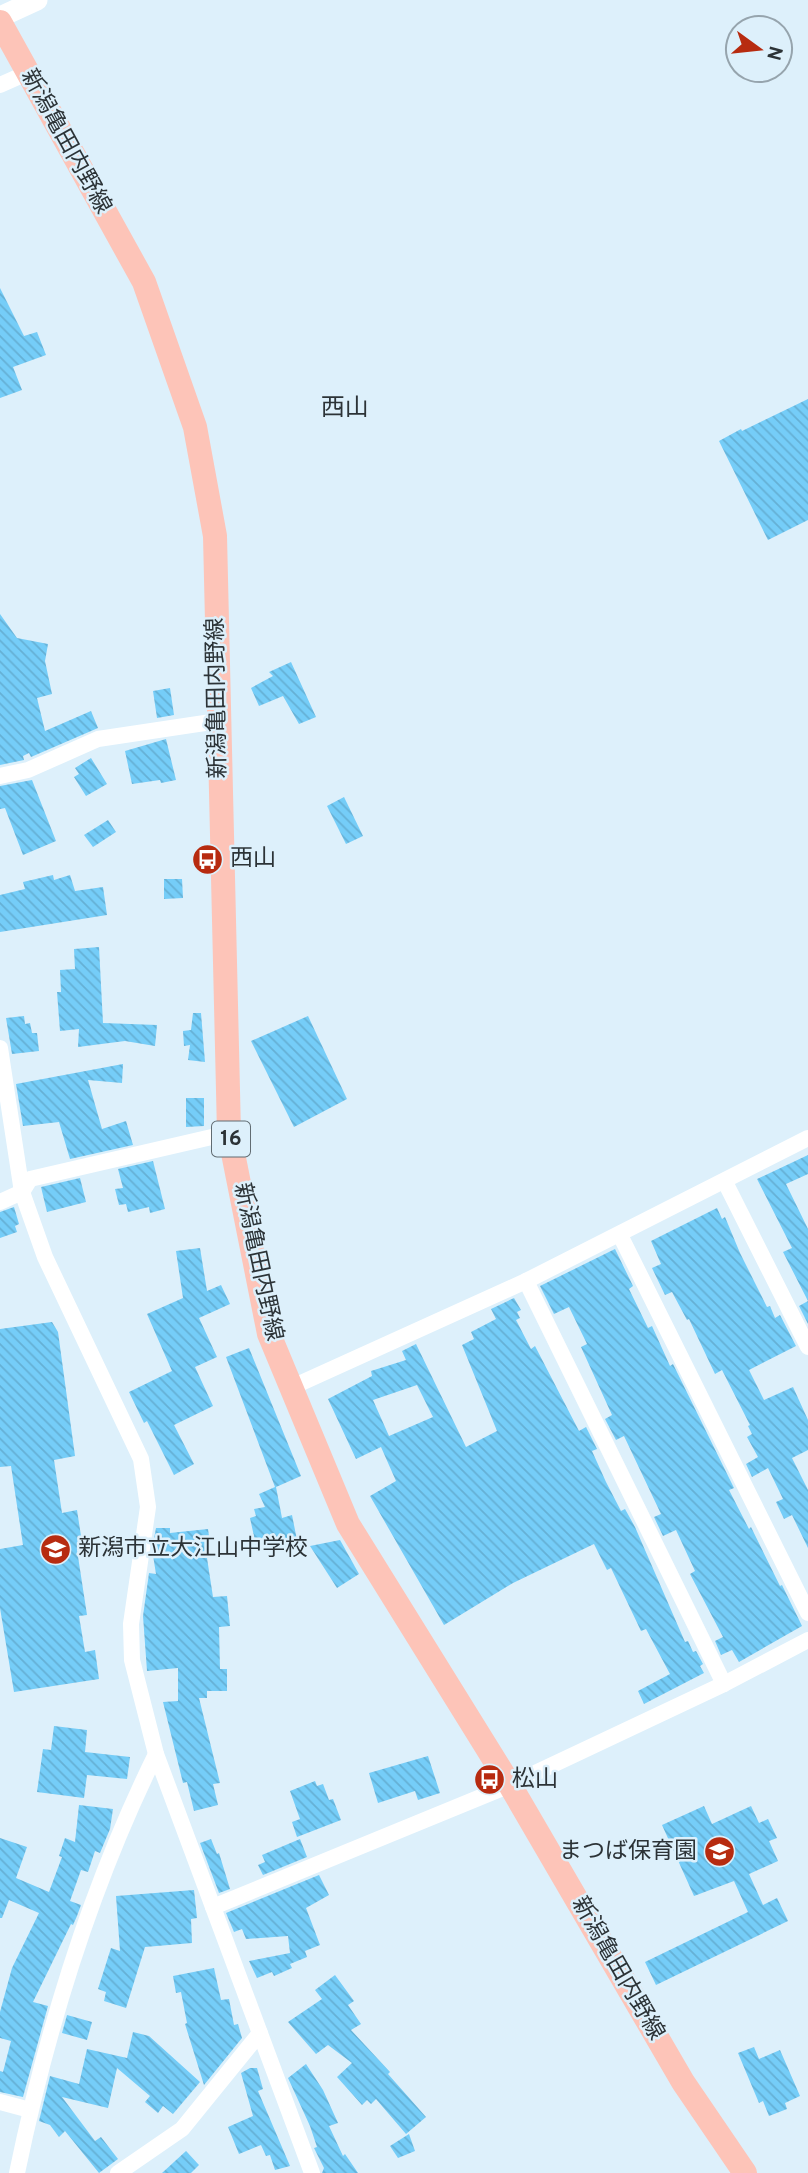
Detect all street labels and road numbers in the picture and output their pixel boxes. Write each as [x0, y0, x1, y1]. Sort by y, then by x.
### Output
street label: 新潟亀田内野線 [13, 65, 117, 219]
street label: 新潟亀田内野線 [202, 617, 234, 779]
road number: 16 [212, 1122, 250, 1156]
street label: 新潟亀田内野線 [226, 1180, 288, 1344]
street label: 新潟亀田内野線 [564, 1892, 670, 2046]

